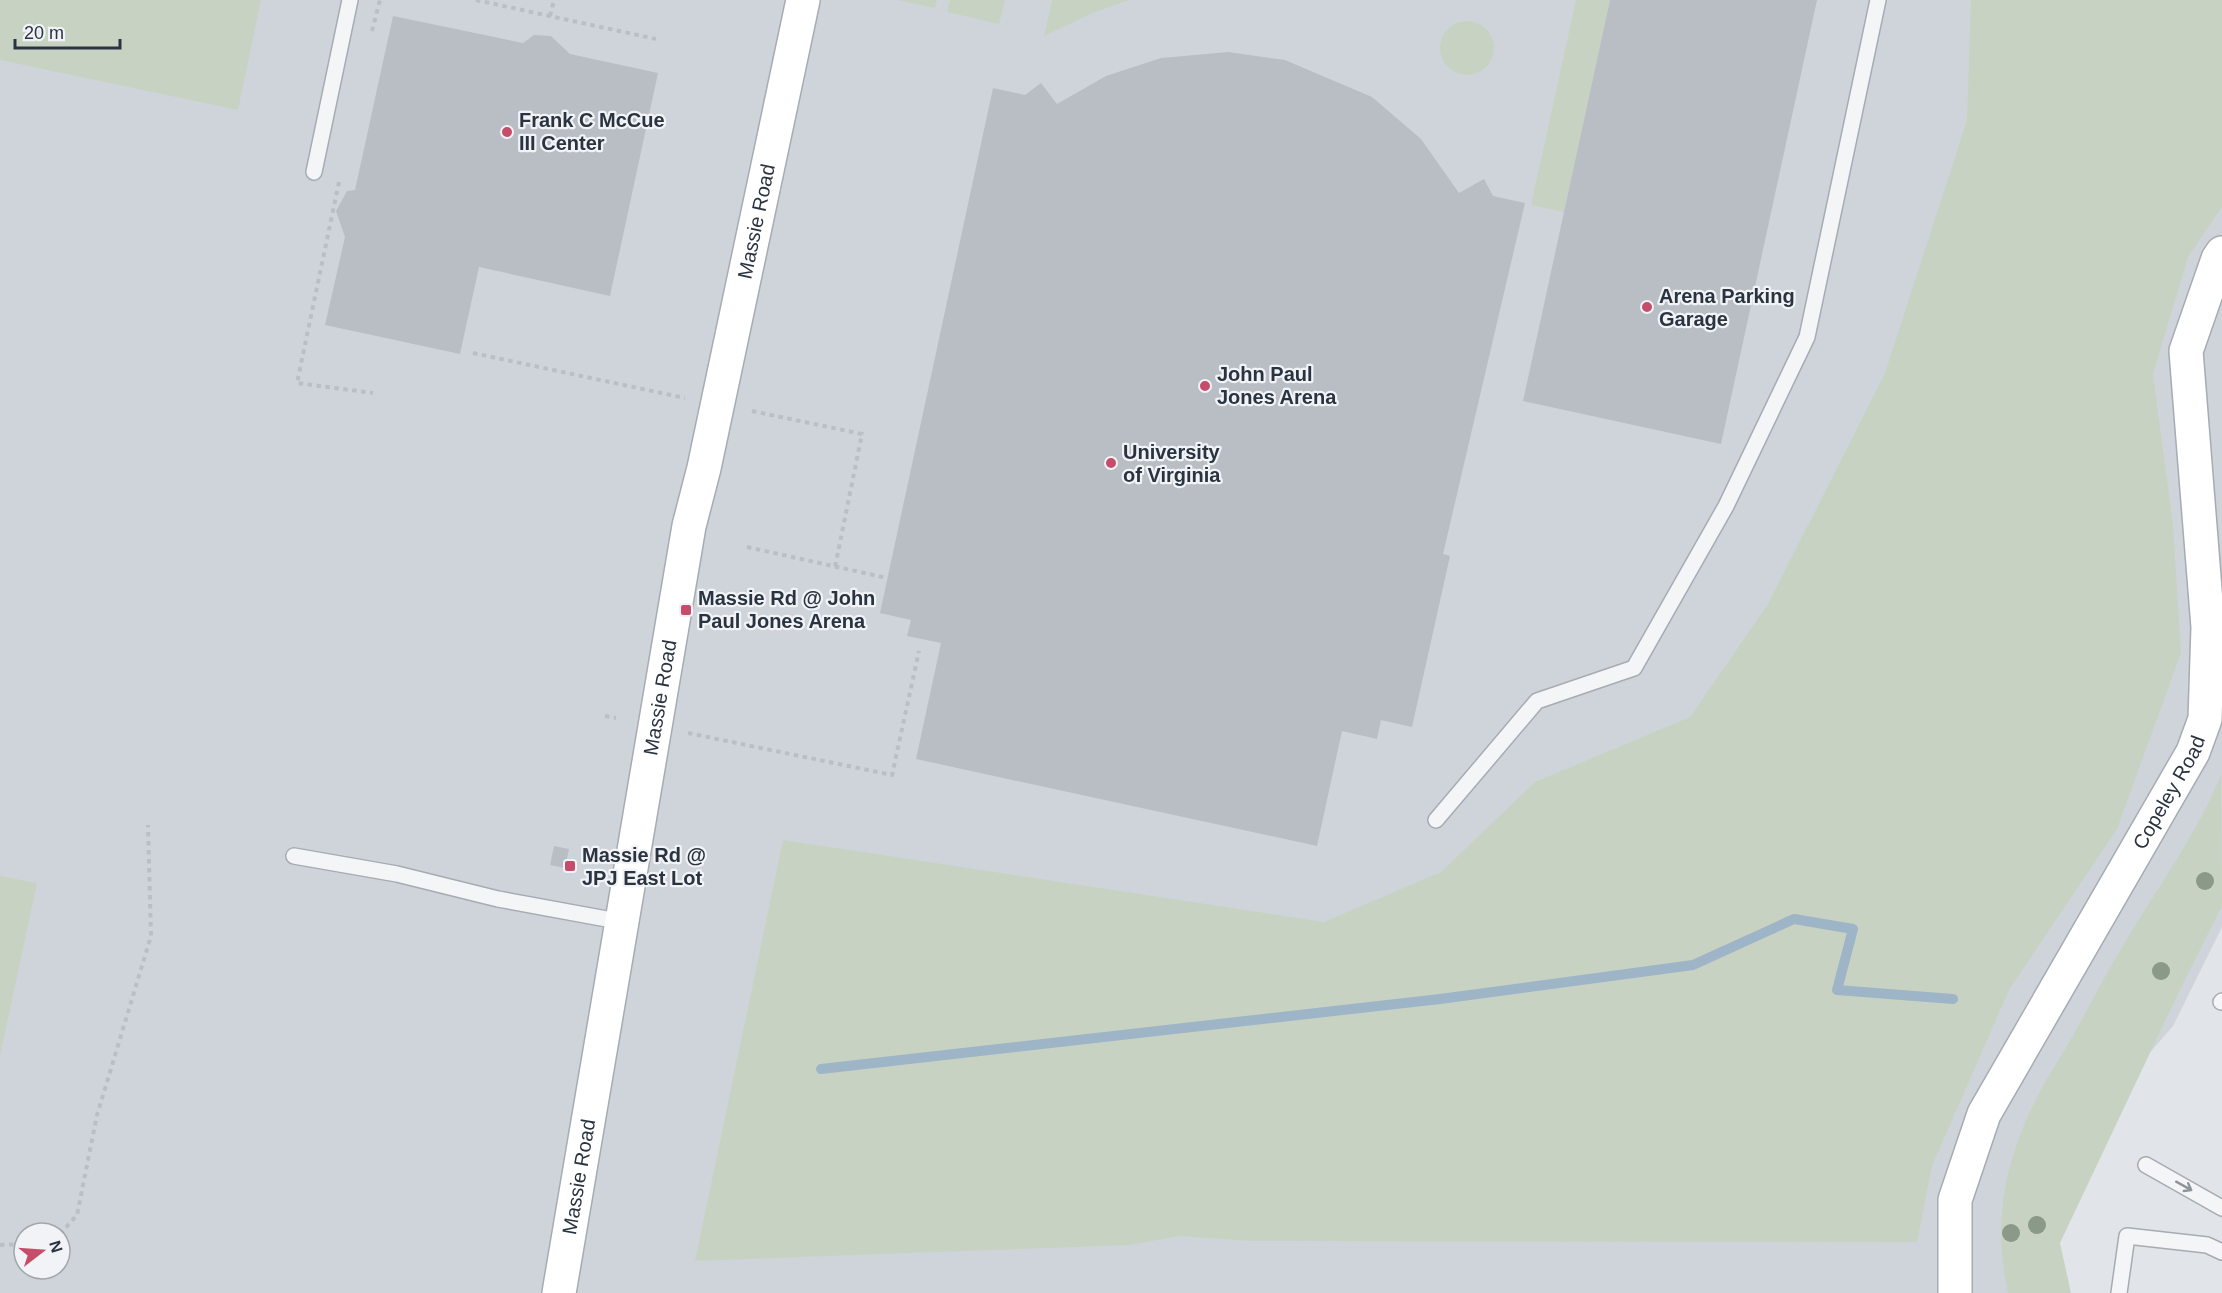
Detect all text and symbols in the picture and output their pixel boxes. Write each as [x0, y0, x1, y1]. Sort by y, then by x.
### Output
scale bar [15, 12, 120, 50]
text: 20 m [24, 23, 64, 43]
place label: Frank C McCue III Center [519, 109, 665, 154]
marker: Frank C McCue III Center [500, 125, 514, 139]
street label: Massie Road [733, 162, 779, 281]
place label: Arena Parking Garage [1659, 285, 1795, 330]
marker: Arena Parking Garage [1640, 300, 1654, 314]
place label: John Paul Jones Arena [1217, 363, 1337, 408]
marker: John Paul Jones Arena [1198, 379, 1212, 393]
place label: University of Virginia [1123, 441, 1221, 486]
marker: University of Virginia [1104, 456, 1118, 470]
place label: Massie Rd @ John Paul Jones Arena [698, 587, 875, 632]
marker: Massie Rd @ John Paul Jones Arena [679, 603, 693, 617]
street label: Massie Road [639, 638, 681, 757]
street label: Copeley Road [2128, 733, 2209, 853]
place label: Massie Rd @ JPJ East Lot [582, 844, 706, 889]
marker: Massie Rd @ JPJ East Lot [563, 859, 577, 873]
street label: Massie Road [558, 1117, 599, 1236]
one-way arrow [2175, 1181, 2192, 1193]
north arrow [12, 1221, 72, 1281]
text: N [46, 1239, 66, 1255]

